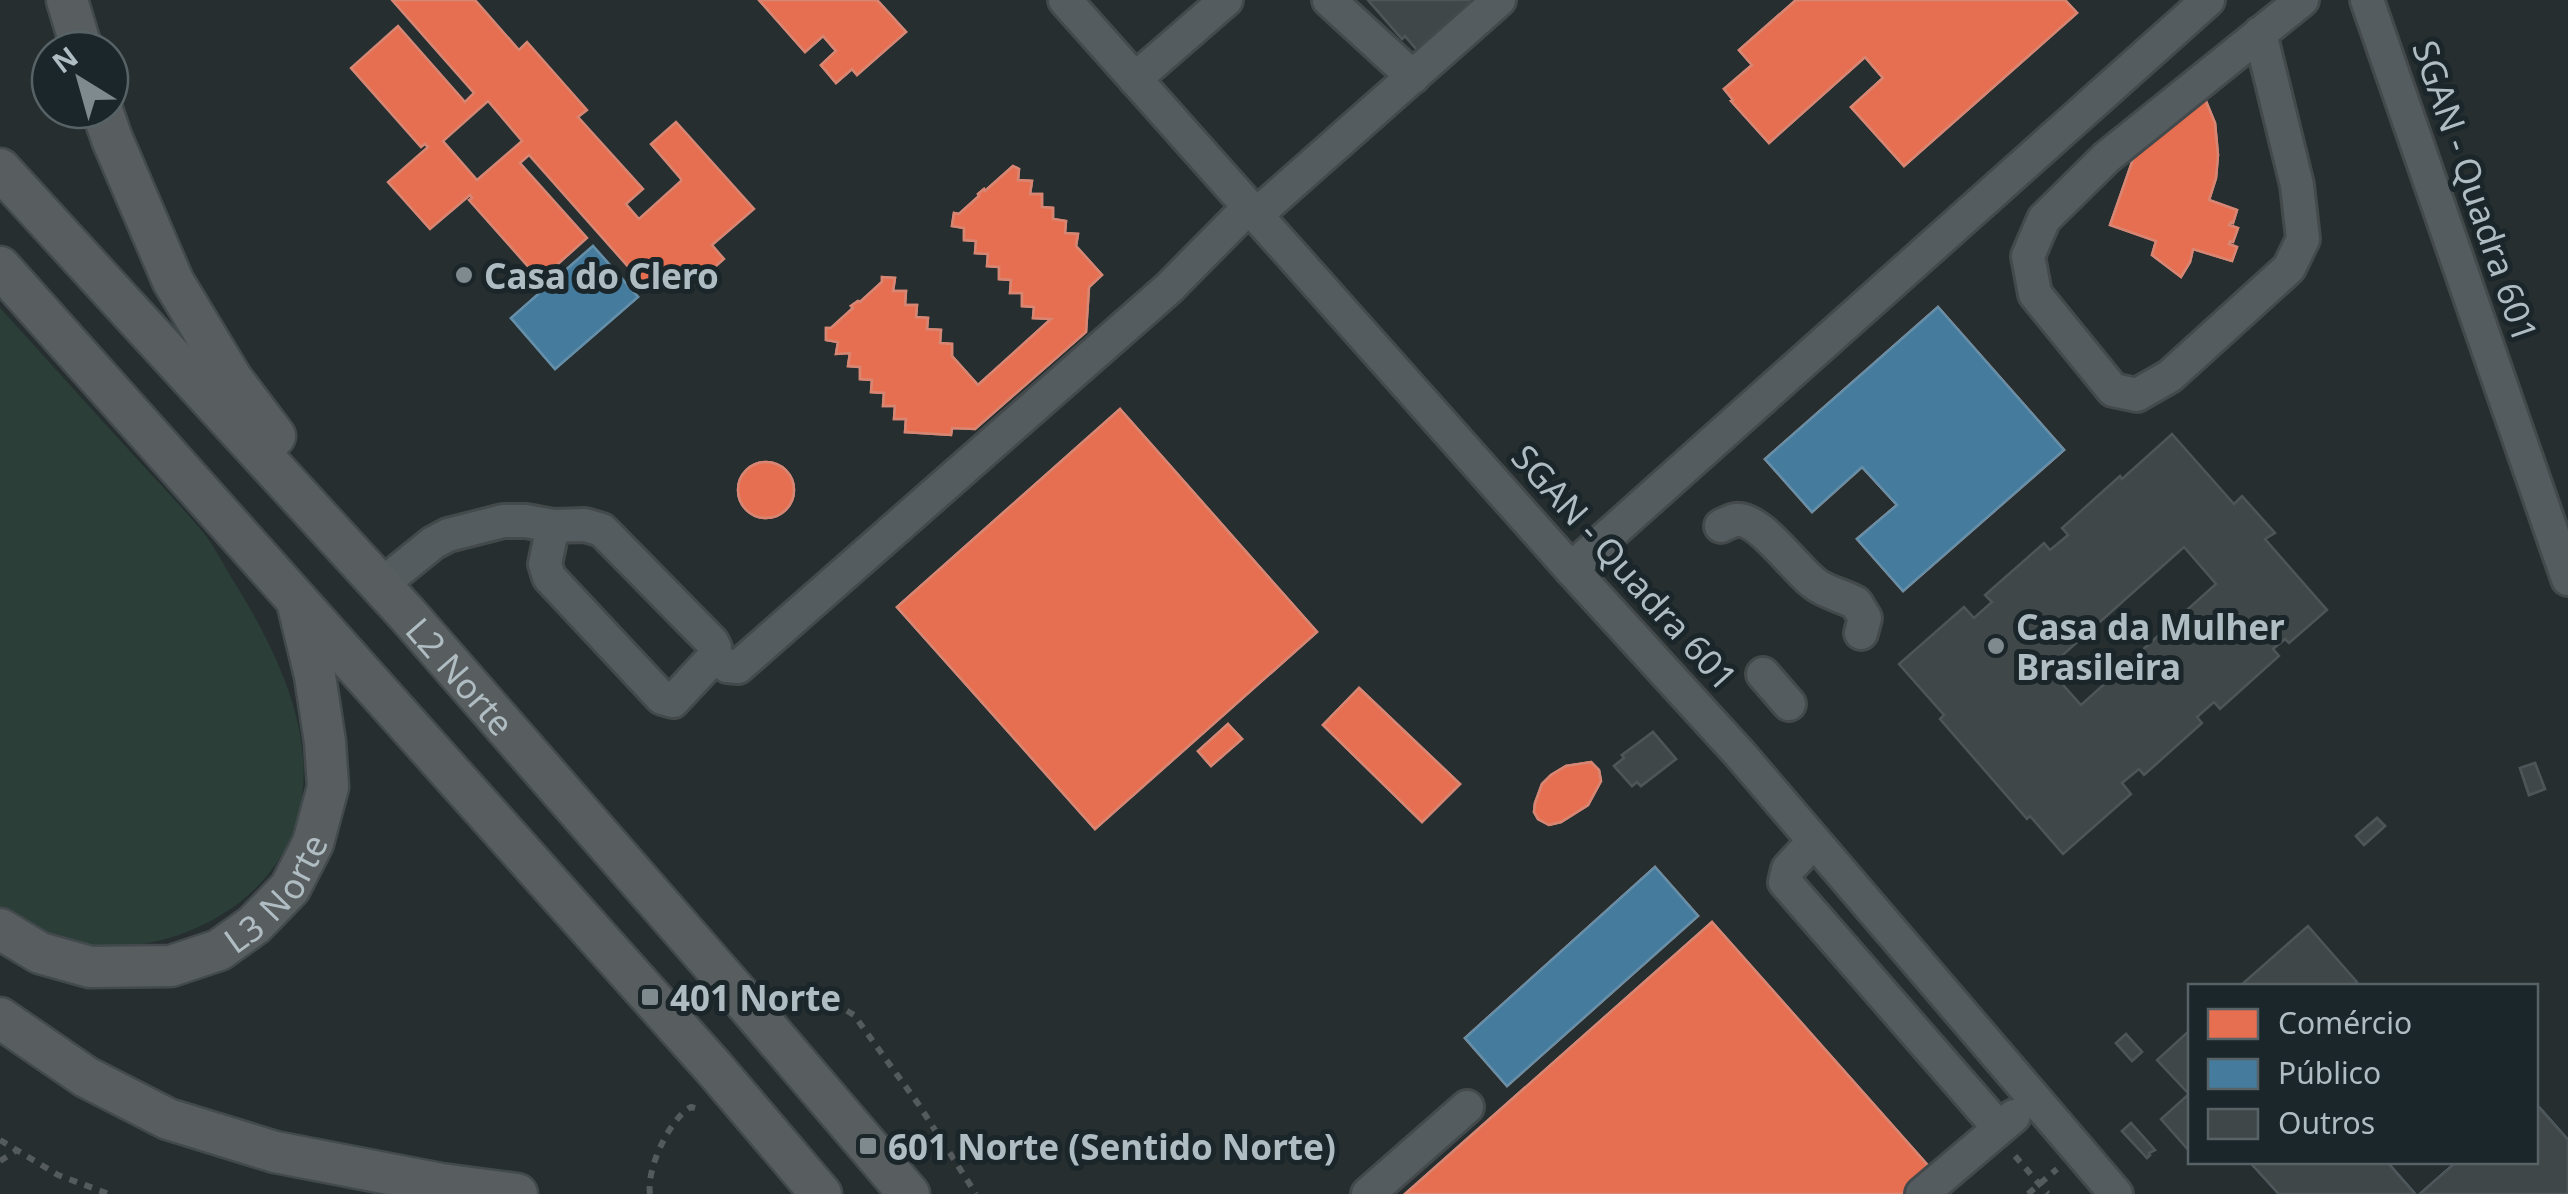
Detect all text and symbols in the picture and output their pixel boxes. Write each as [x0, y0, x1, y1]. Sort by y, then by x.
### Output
north arrow [30, 30, 130, 130]
street label: SGAN - Quadra 601 [2402, 34, 2550, 348]
text: N [44, 37, 85, 81]
place label: Casa do Clero [484, 252, 719, 299]
marker: Casa do Clero [453, 264, 475, 286]
street label: SGAN - Quadra 601 [1502, 434, 1748, 700]
place label: Casa da Mulher Brasileira [2016, 603, 2285, 690]
street label: L2 Norte [396, 607, 525, 745]
marker: Casa da Mulher Brasileira [1985, 635, 2007, 657]
street label: L3 Norte [214, 825, 337, 963]
place label: 401 Norte [670, 974, 841, 1021]
legend [2188, 984, 2538, 1164]
marker: 401 Norte [639, 986, 661, 1008]
text: Comércio [2278, 1002, 2412, 1043]
text: Público [2278, 1052, 2381, 1093]
text: Outros [2278, 1102, 2375, 1143]
place label: 601 Norte (Sentido Norte) [888, 1123, 1336, 1170]
marker: 601 Norte (Sentido Norte) [857, 1135, 879, 1157]

